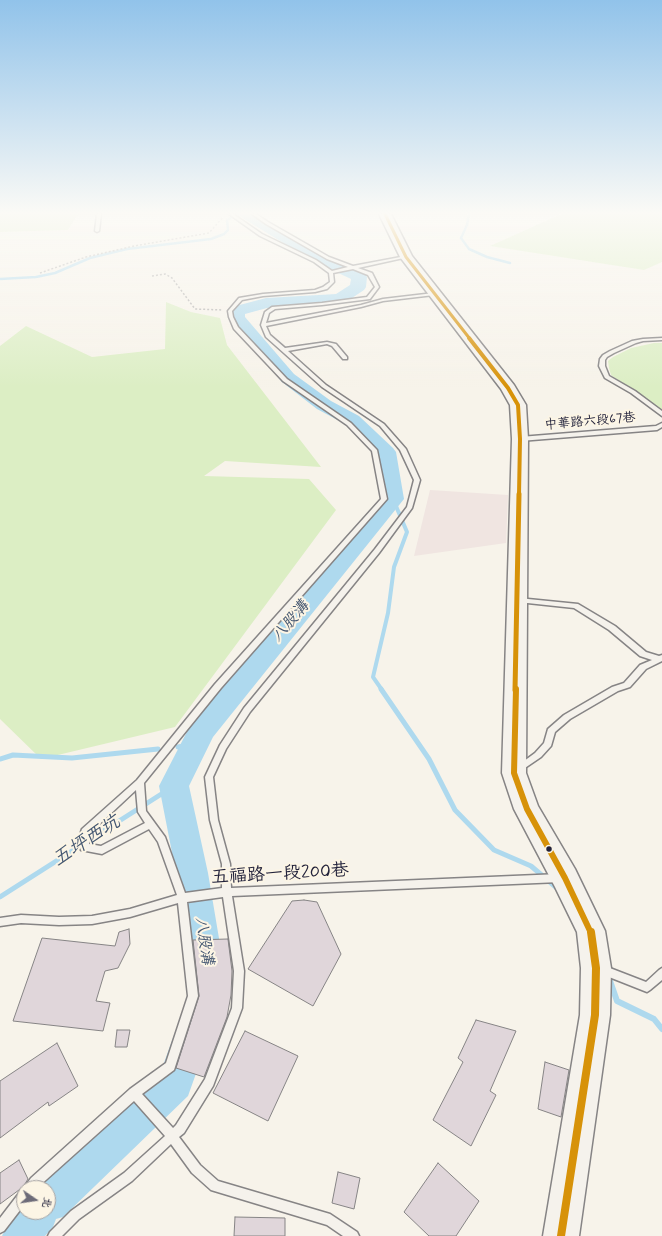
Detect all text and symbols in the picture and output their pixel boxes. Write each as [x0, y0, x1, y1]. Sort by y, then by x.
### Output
street label: 中華路六段67巷 [544, 410, 636, 434]
water label: 八股溝 [268, 597, 314, 647]
water label: 五坪西坑 [49, 812, 125, 872]
unlabelled marker [544, 844, 554, 854]
street label: 五福路一段200巷 [211, 861, 349, 889]
water label: 八股溝 [190, 916, 216, 966]
north arrow [16, 1180, 56, 1220]
text: 北 [39, 1196, 55, 1209]

